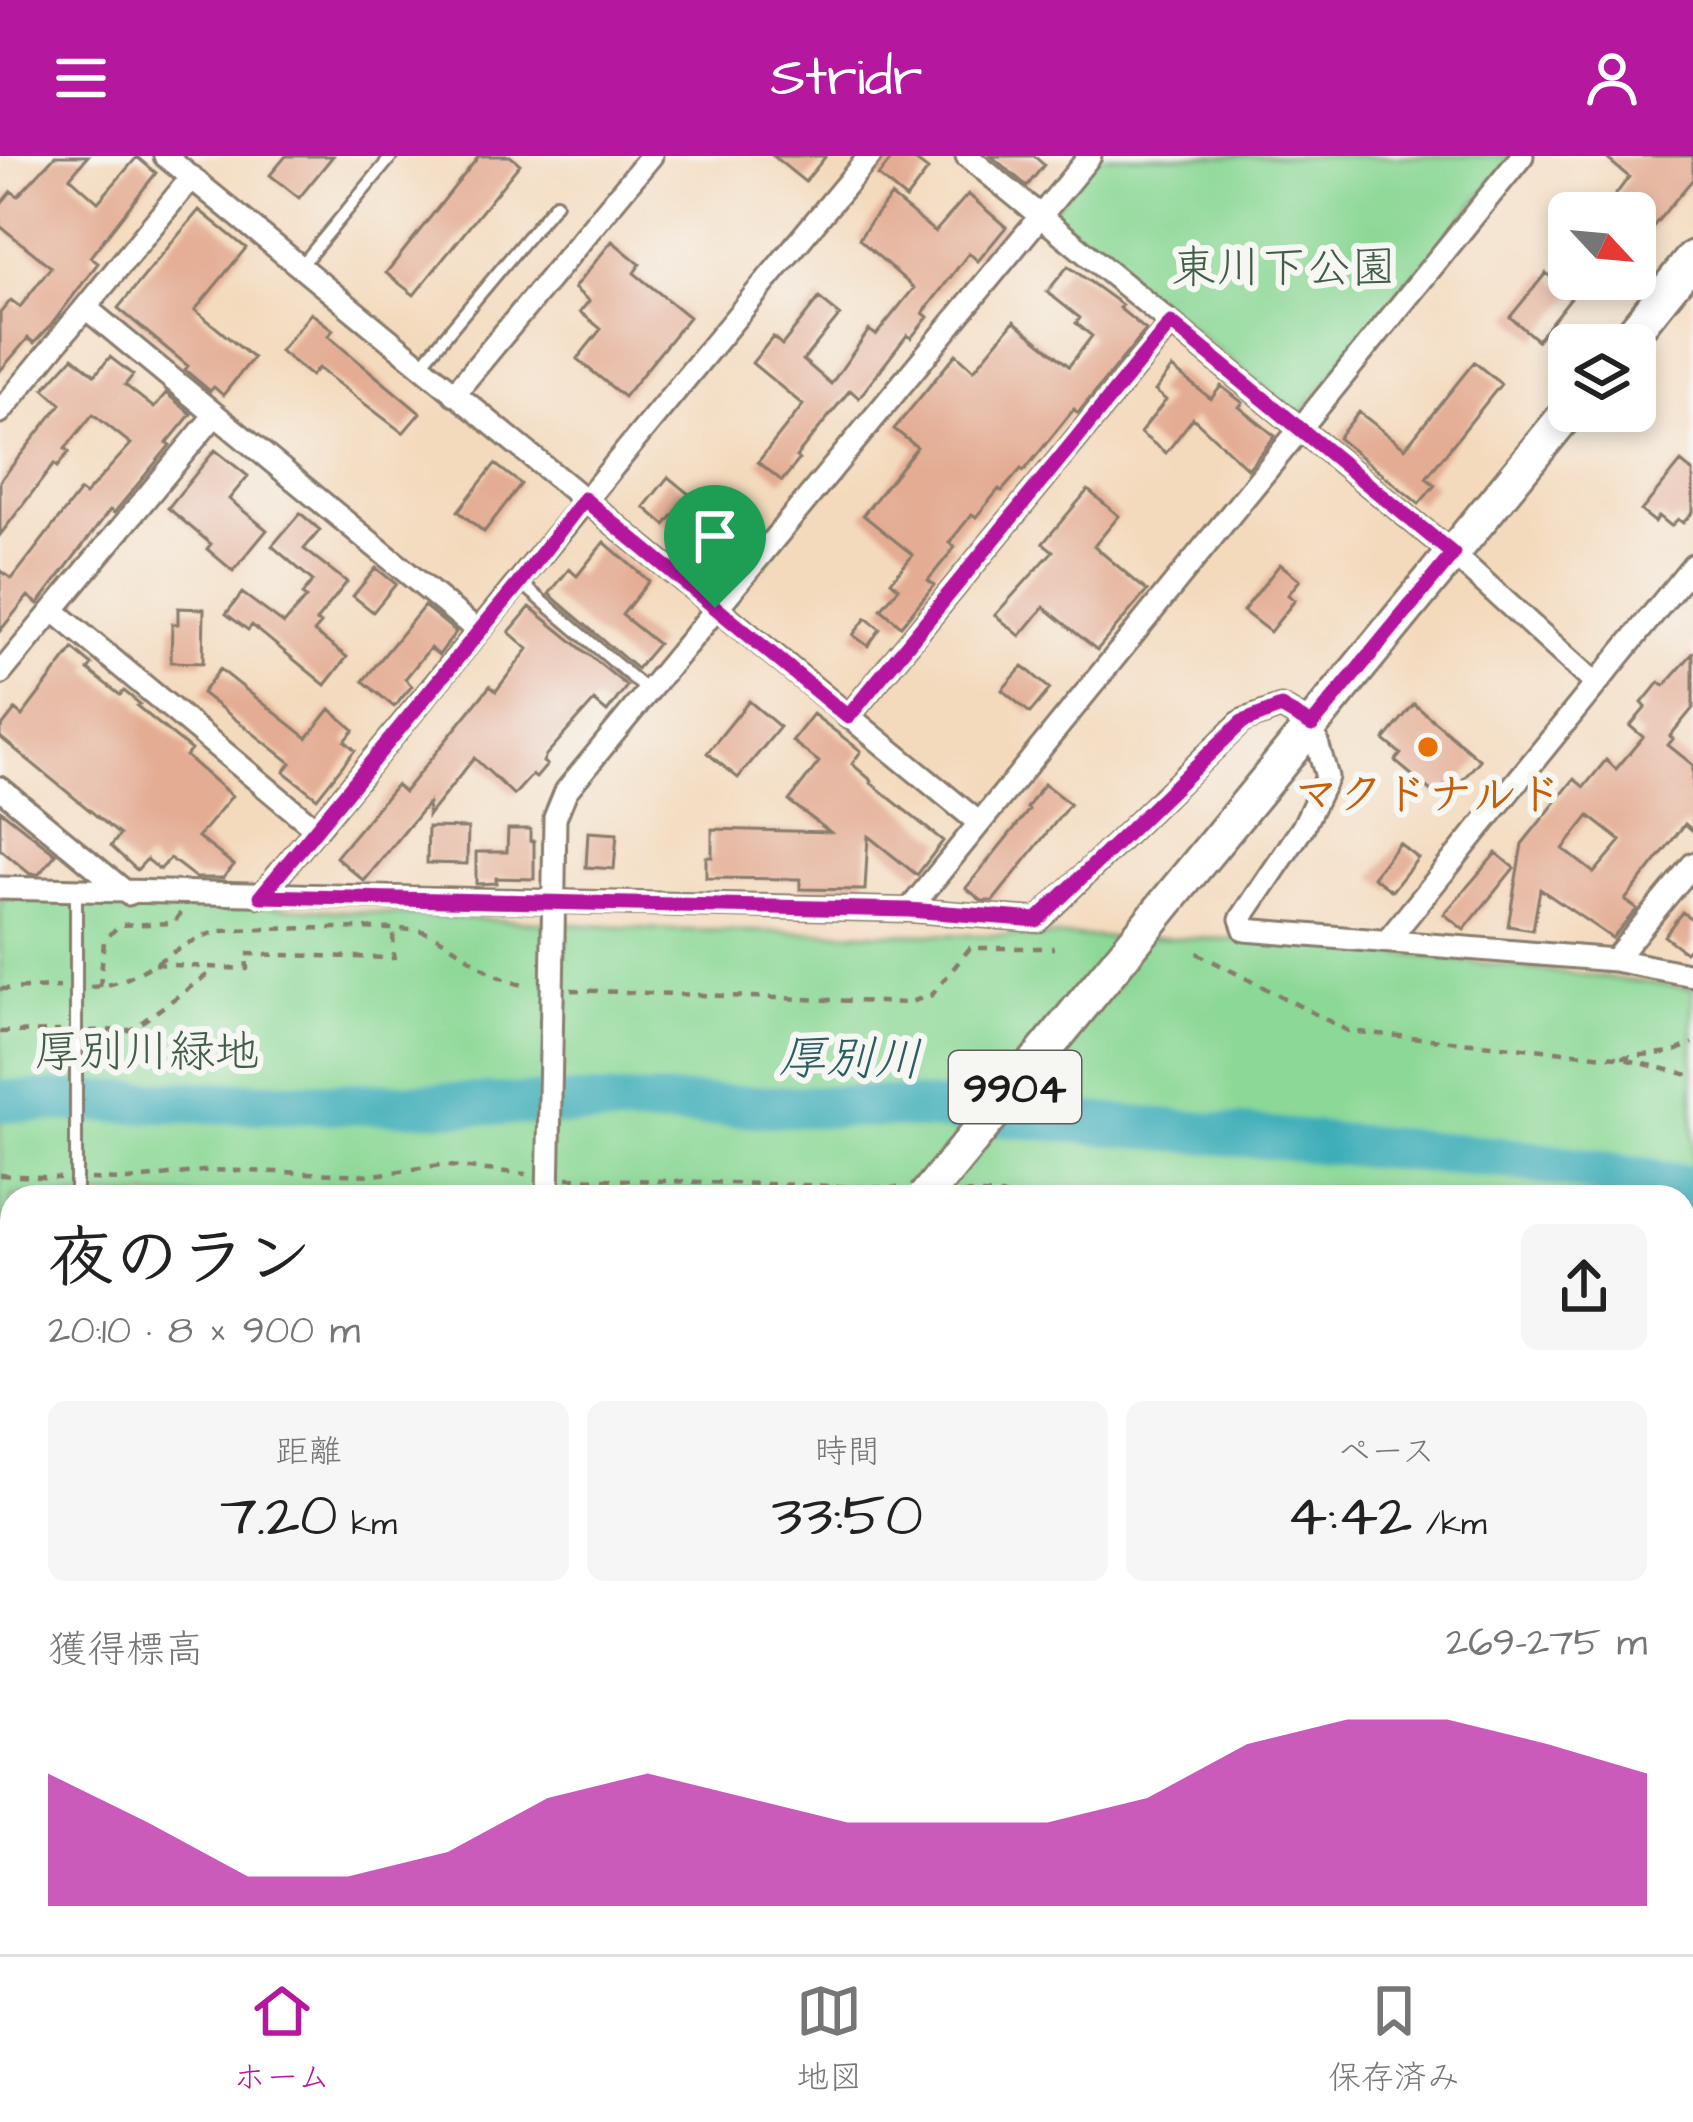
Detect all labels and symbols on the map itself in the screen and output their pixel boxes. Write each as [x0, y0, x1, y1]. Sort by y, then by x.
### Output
north arrow [1548, 192, 1656, 300]
park label: 東川下公園 [1171, 238, 1397, 300]
pin [664, 485, 766, 608]
marker: マクドナルド [1415, 734, 1441, 760]
place label: マクドナルド [1294, 765, 1562, 827]
park label: 厚別川緑地 [34, 1022, 260, 1084]
water label: 厚別川 [777, 1026, 923, 1094]
road number: 9904 [949, 1051, 1081, 1123]

